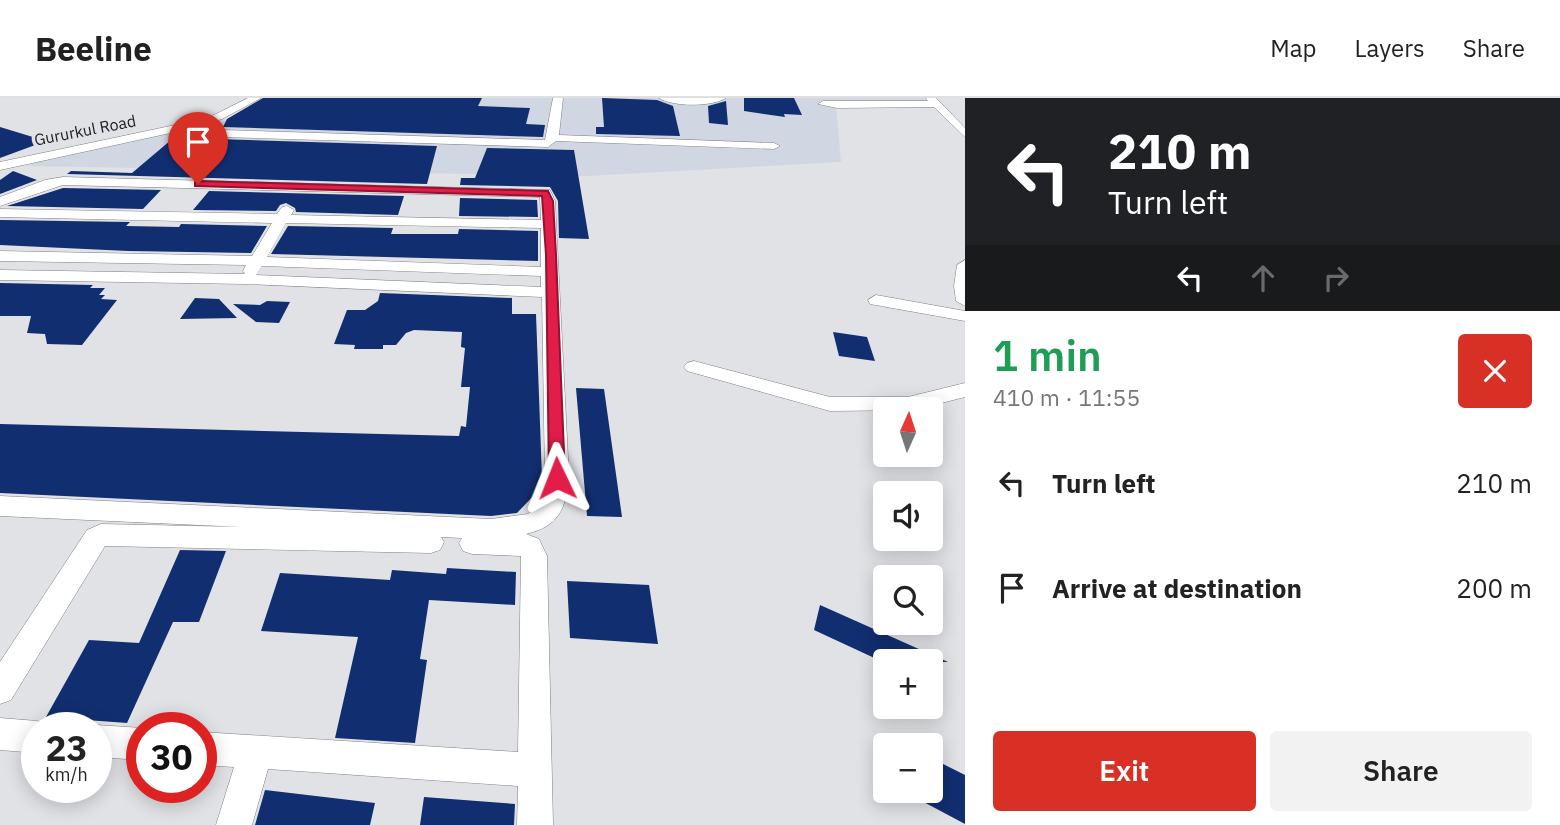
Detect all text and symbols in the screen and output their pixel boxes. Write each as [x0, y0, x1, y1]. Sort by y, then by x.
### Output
text: Beeline [35, 27, 152, 70]
text: Map [1270, 32, 1317, 64]
text: Layers [1355, 32, 1425, 64]
text: Share [1463, 32, 1525, 64]
street label: Gururkul Road [32, 110, 138, 150]
pin [168, 112, 228, 184]
text: 210 m [1108, 119, 1252, 182]
icon: arrive [179, 123, 217, 161]
icon: left [993, 126, 1084, 217]
text: Turn left [1108, 181, 1228, 223]
icon: left [1171, 259, 1209, 297]
icon: ahead [1244, 259, 1282, 297]
icon: right [1317, 259, 1355, 297]
text: 1 min [993, 328, 1102, 383]
button: close [1458, 334, 1532, 408]
text: 410 m · 11:55 [993, 382, 1140, 412]
north arrow [873, 397, 943, 467]
map controls [873, 397, 943, 803]
position arrow [520, 441, 594, 515]
icon: left [993, 464, 1031, 502]
text: Turn left [1052, 466, 1155, 500]
text: 210 m [1456, 466, 1532, 500]
button: sound [873, 481, 943, 551]
button: search [873, 565, 943, 635]
icon: arrive [993, 569, 1031, 607]
text: Arrive at destination [1052, 571, 1302, 605]
text: 200 m [1456, 571, 1532, 605]
button: + [873, 649, 943, 719]
speed limit sign: 30 [126, 712, 217, 803]
text: 23 [45, 725, 88, 771]
button: Exit [993, 731, 1256, 811]
button: Share [1270, 731, 1532, 811]
button: − [873, 733, 943, 803]
text: km/h [45, 763, 88, 786]

